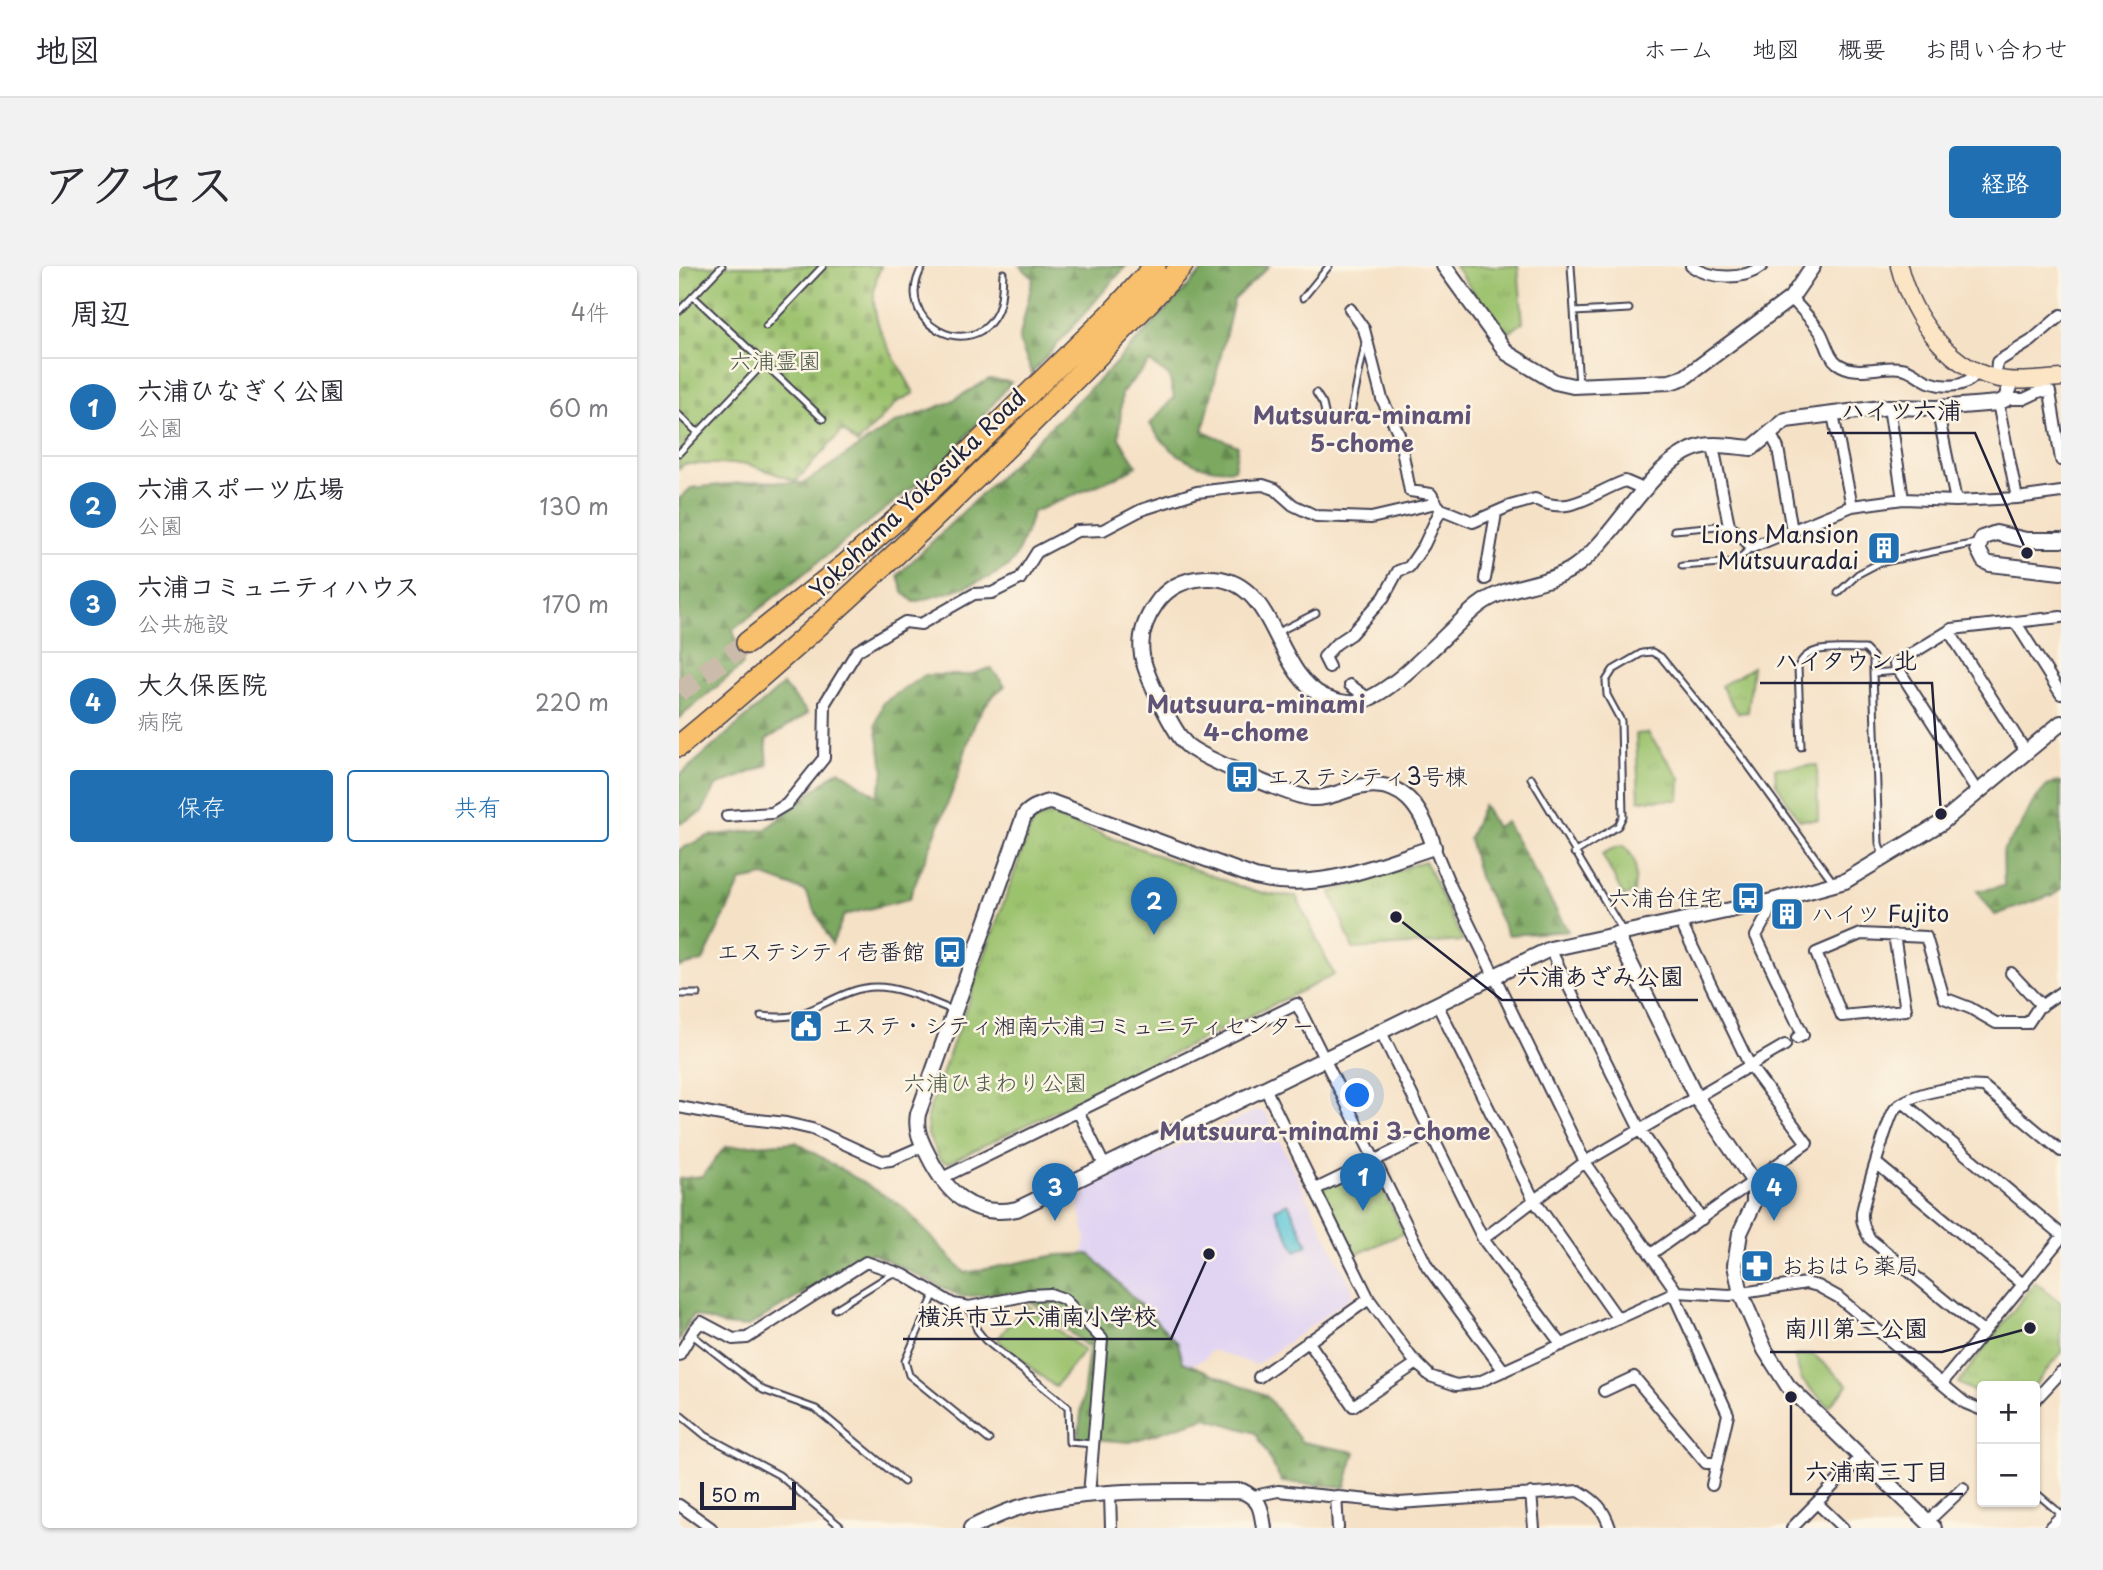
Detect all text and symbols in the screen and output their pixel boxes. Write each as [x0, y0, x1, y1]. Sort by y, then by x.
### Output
text: 地図 [35, 23, 101, 73]
text: ホーム [1643, 30, 1714, 66]
text: 地図 [1752, 30, 1800, 66]
text: 概要 [1838, 30, 1886, 66]
text: お問い合わせ [1924, 30, 2068, 66]
text: アクセス [42, 145, 235, 219]
button: 経路 [1949, 146, 2061, 218]
text: 周辺 [70, 289, 130, 334]
text: 4件 [571, 294, 609, 329]
park label: 六浦霊園 [729, 342, 821, 377]
text: 六浦ひなぎく公園 [137, 370, 345, 409]
street label: Yokohama Yokosuka Road [801, 380, 1033, 606]
callout: ハイツ六浦 [1827, 388, 1975, 433]
text: 1 [88, 390, 99, 425]
text: 60 m [549, 390, 609, 425]
text: ハイツ六浦 [1841, 391, 1961, 427]
district label: Mutsuura-minami 5-chome [1253, 396, 1471, 460]
text: 公園 [137, 409, 183, 444]
text: 六浦スポーツ広場 [137, 468, 344, 507]
text: 2 [85, 488, 101, 523]
text: 130 m [539, 488, 609, 523]
text: 公園 [137, 507, 183, 542]
place label: Lions Mansion Mutsuuradai [1701, 516, 1859, 577]
building icon: Lions Mansion Mutsuuradai [1865, 529, 1903, 567]
text: 六浦コミュニティハウス [137, 566, 420, 605]
text: 3 [85, 586, 101, 621]
text: 170 m [542, 586, 609, 621]
text: 公共施設 [137, 605, 229, 640]
callout: ハイタウン北 [1760, 638, 1932, 683]
text: ハイタウン北 [1774, 641, 1918, 677]
text: 大久保医院 [137, 664, 267, 703]
text: 4 [85, 684, 101, 719]
text: 220 m [535, 684, 609, 719]
district label: Mutsuura-minami 4-chome [1147, 685, 1365, 749]
text: 病院 [137, 703, 183, 738]
bus stop icon: エステシティ3号棟 [1223, 758, 1261, 796]
place label: エステシティ3号棟 [1267, 758, 1468, 793]
button: 保存 [70, 770, 333, 842]
button: 共有 [347, 770, 609, 842]
pin: 2 [1131, 877, 1177, 935]
place label: 六浦台住宅 [1608, 879, 1723, 914]
bus stop icon: 六浦台住宅 [1729, 879, 1767, 917]
building icon: ハイツ Fujito [1768, 895, 1806, 933]
place label: ハイツ Fujito [1811, 895, 1949, 930]
place label: エステシティ壱番館 [717, 933, 925, 968]
bus stop icon: エステシティ壱番館 [931, 933, 969, 971]
callout: 六浦あざみ公園 [1502, 955, 1698, 1000]
text: 六浦あざみ公園 [1516, 957, 1684, 993]
public building icon: エステ・シティ湘南六浦コミュニティセンター [787, 1007, 825, 1045]
place label: エステ・シティ湘南六浦コミュニティセンター [831, 1007, 1314, 1042]
park label: 六浦ひまわり公園 [903, 1064, 1087, 1099]
your location [1340, 1078, 1374, 1112]
district label: Mutsuura-minami 3-chome [1159, 1112, 1491, 1148]
pin: 1 [1340, 1153, 1386, 1211]
pin: 3 [1032, 1163, 1078, 1221]
pin: 4 [1751, 1163, 1797, 1221]
pharmacy icon: おおはら薬局 [1738, 1247, 1776, 1285]
place label: おおはら薬局 [1781, 1247, 1919, 1282]
callout: 横浜市立六浦南小学校 [903, 1294, 1171, 1339]
text: 横浜市立六浦南小学校 [917, 1297, 1157, 1333]
callout: 南川第二公園 [1770, 1307, 1942, 1352]
text: 南川第二公園 [1784, 1309, 1928, 1345]
map controls [1977, 1381, 2040, 1507]
button: + [1977, 1381, 2040, 1444]
button: − [1977, 1444, 2040, 1507]
callout: 六浦南三丁目 [1791, 1449, 1963, 1494]
text: 六浦南三丁目 [1805, 1452, 1949, 1488]
scale bar [700, 1479, 796, 1511]
text: 50 m [711, 1480, 760, 1508]

